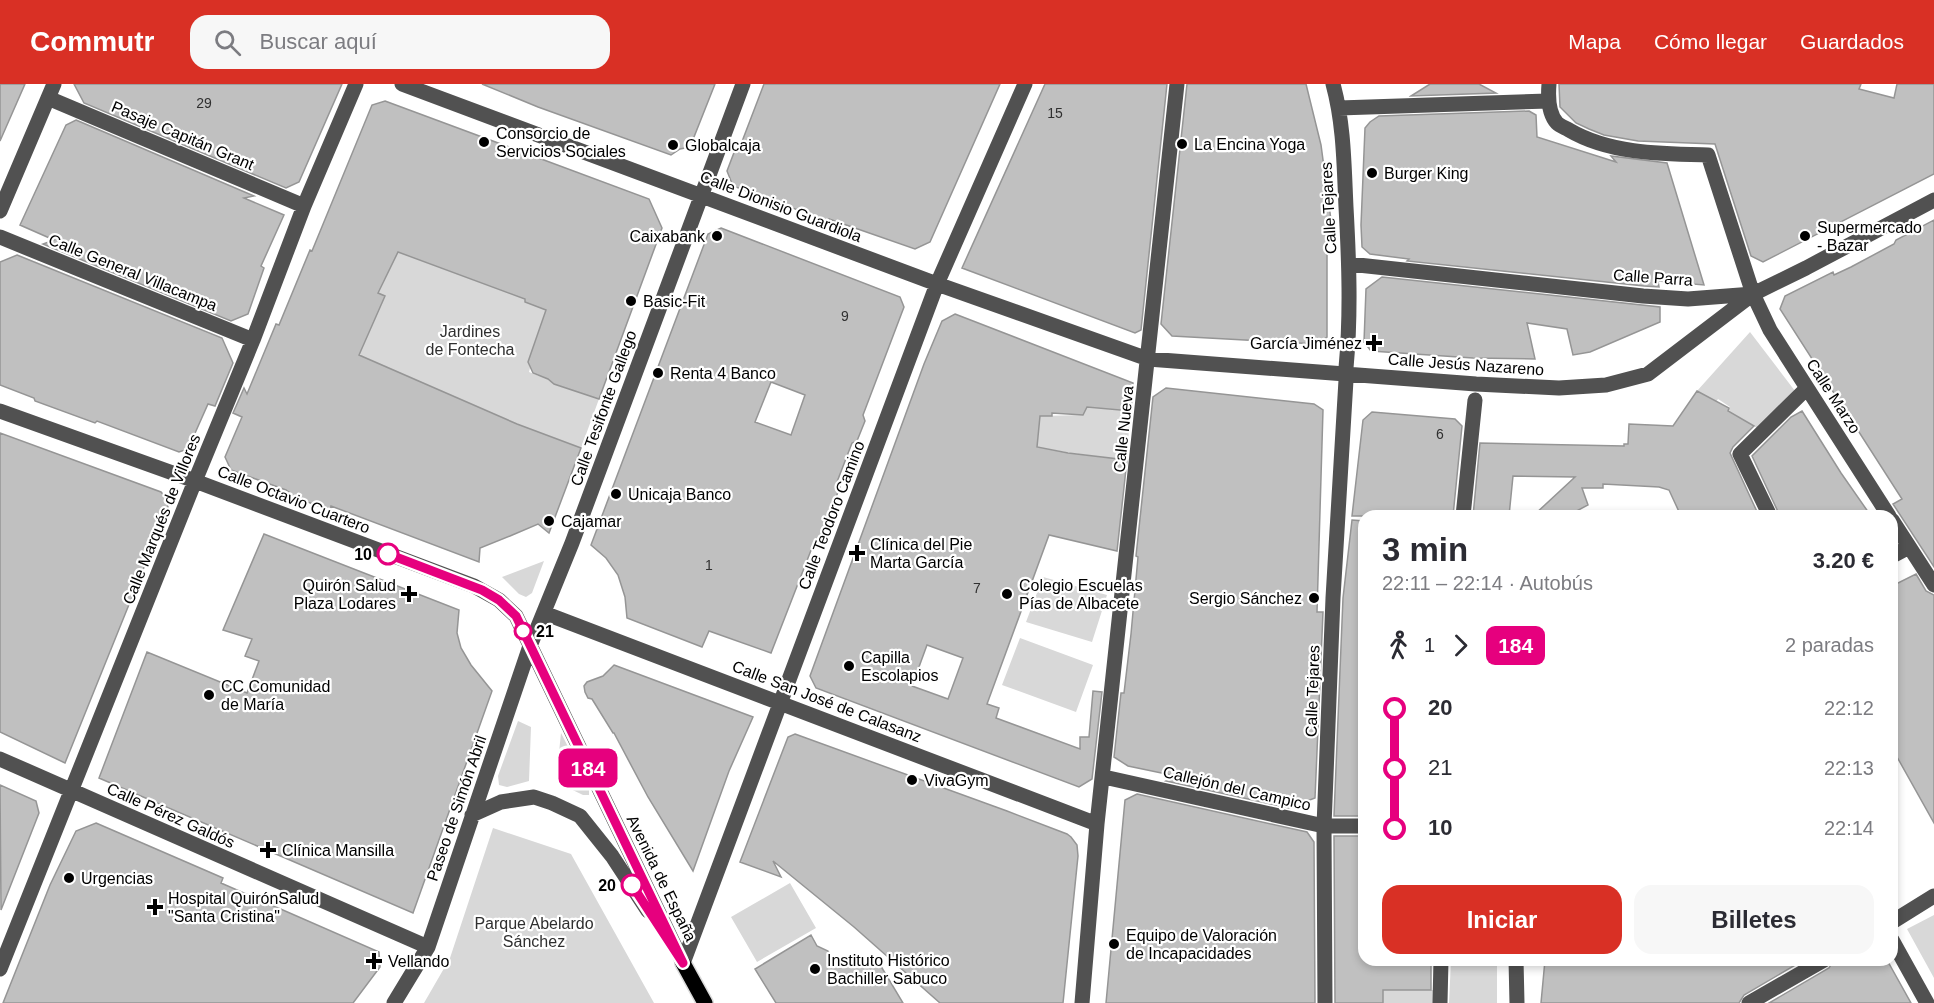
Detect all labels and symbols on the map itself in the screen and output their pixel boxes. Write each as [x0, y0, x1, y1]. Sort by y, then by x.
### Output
house number: 29 [196, 95, 212, 111]
street label: Pasaje Capitán Grant [109, 98, 257, 173]
house number: 15 [1047, 105, 1063, 121]
place label: Consorcio de Servicios Sociales [496, 125, 626, 160]
marker: Consorcio de Servicios Sociales [477, 135, 491, 149]
place label: La Encina Yoga [1194, 136, 1305, 153]
place label: Globalcaja [685, 137, 761, 154]
marker: La Encina Yoga [1175, 137, 1189, 151]
marker: Globalcaja [666, 138, 680, 152]
street label: Calle Tejares [1318, 161, 1339, 254]
place label: Burger King [1384, 165, 1469, 182]
marker: Burger King [1365, 166, 1379, 180]
street label: Calle Dionisio Guardiola [698, 168, 864, 245]
place label: Supermercado - Bazar [1817, 219, 1922, 254]
place label: Caixabank [629, 228, 706, 245]
marker: Caixabank [710, 229, 724, 243]
marker: Supermercado - Bazar [1798, 229, 1812, 243]
street label: Calle General Villacampa [46, 231, 220, 314]
street label: Calle Parra [1612, 266, 1694, 289]
place label: Basic-Fit [643, 293, 706, 310]
marker: Basic-Fit [624, 294, 638, 308]
house number: 9 [841, 308, 849, 324]
park label: Jardines de Fontecha [426, 323, 515, 358]
street label: Calle Tesifonte Gallego [567, 328, 640, 488]
place label: García Jiménez [1250, 335, 1362, 352]
marker: García Jiménez [1367, 336, 1381, 350]
street label: Calle Jesús Nazareno [1387, 351, 1545, 378]
street label: Calle Marzo [1803, 356, 1864, 437]
place label: Renta 4 Banco [670, 365, 776, 382]
marker: Renta 4 Banco [651, 366, 665, 380]
street label: Calle Nueva [1110, 385, 1137, 473]
house number: 6 [1436, 426, 1444, 442]
street label: Calle Marqués de Villores [119, 432, 203, 607]
street label: Calle Teodoro Camino [795, 438, 868, 592]
street label: Calle Octavio Cuartero [215, 463, 373, 536]
place label: Unicaja Banco [628, 486, 731, 503]
marker: Unicaja Banco [609, 487, 623, 501]
place label: Cajamar [561, 513, 622, 530]
marker: Cajamar [542, 514, 556, 528]
place label: Clínica del Pie Marta García [870, 536, 972, 571]
marker: 10 [377, 543, 399, 565]
marker: Clínica del Pie Marta García [848, 544, 866, 562]
place label: 10 [354, 546, 372, 563]
house number: 1 [705, 557, 713, 573]
place label: Quirón Salud Plaza Lodares [294, 577, 396, 612]
place label: Colegio Escuelas Pías de Albacete [1019, 577, 1143, 612]
house number: 7 [973, 580, 981, 596]
marker: Quirón Salud Plaza Lodares [400, 585, 418, 603]
marker: Colegio Escuelas Pías de Albacete [1000, 587, 1014, 601]
place label: Sergio Sánchez [1189, 590, 1302, 607]
marker: Sergio Sánchez [1307, 591, 1321, 605]
marker: 21 [514, 622, 532, 640]
place label: 21 [536, 623, 554, 640]
street label: Calle Tejares [1302, 645, 1323, 737]
place label: Capilla Escolapios [861, 649, 938, 684]
street label: Calle San José de Calasanz [730, 658, 924, 745]
marker: Capilla Escolapios [842, 659, 856, 673]
place label: CC Comunidad de María [221, 678, 330, 713]
marker: CC Comunidad de María [202, 688, 216, 702]
street label: Paseo de Simón Abril [424, 733, 489, 883]
line badge: 184 [554, 748, 622, 788]
street label: Callejón del Campico [1161, 763, 1313, 814]
place label: VivaGym [924, 772, 989, 789]
marker: VivaGym [905, 773, 919, 787]
street label: Calle Pérez Galdós [104, 780, 237, 851]
street label: Avenida de España [624, 812, 700, 944]
marker: Clínica Mansilla [259, 841, 277, 859]
place label: Clínica Mansilla [282, 842, 394, 859]
place label: Urgencias [81, 870, 153, 887]
marker: Urgencias [62, 871, 76, 885]
marker: 20 [621, 874, 643, 896]
place label: 20 [598, 877, 616, 894]
place label: Hospital QuirónSalud "Santa Cristina" [168, 890, 319, 925]
marker: Hospital QuirónSalud "Santa Cristina" [146, 898, 164, 916]
park label: Parque Abelardo Sánchez [474, 915, 594, 950]
place label: Equipo de Valoración de Incapacidades [1126, 927, 1277, 962]
marker: Equipo de Valoración de Incapacidades [1107, 937, 1121, 951]
marker: Vellando [365, 952, 383, 970]
place label: Instituto Histórico Bachiller Sabuco [827, 952, 950, 987]
place label: Vellando [388, 953, 449, 970]
marker: Instituto Histórico Bachiller Sabuco [808, 962, 822, 976]

